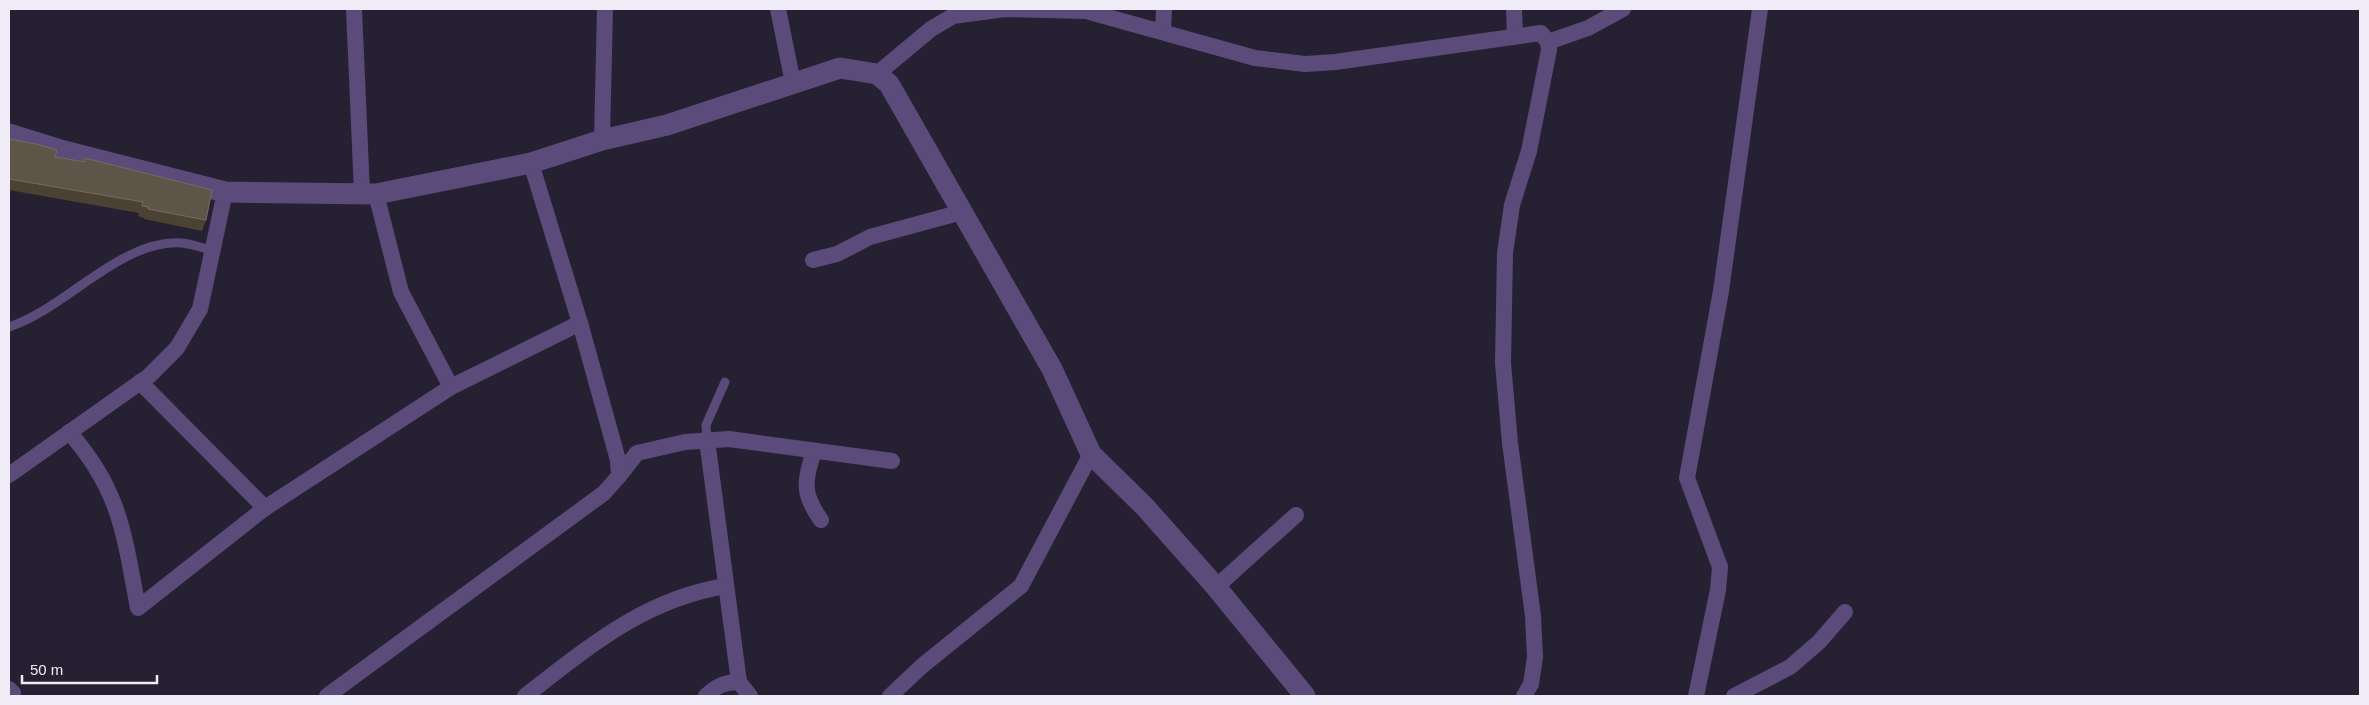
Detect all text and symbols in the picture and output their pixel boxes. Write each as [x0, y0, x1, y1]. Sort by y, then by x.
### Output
scale bar [22, 652, 158, 684]
text: 50 m [30, 661, 63, 678]

